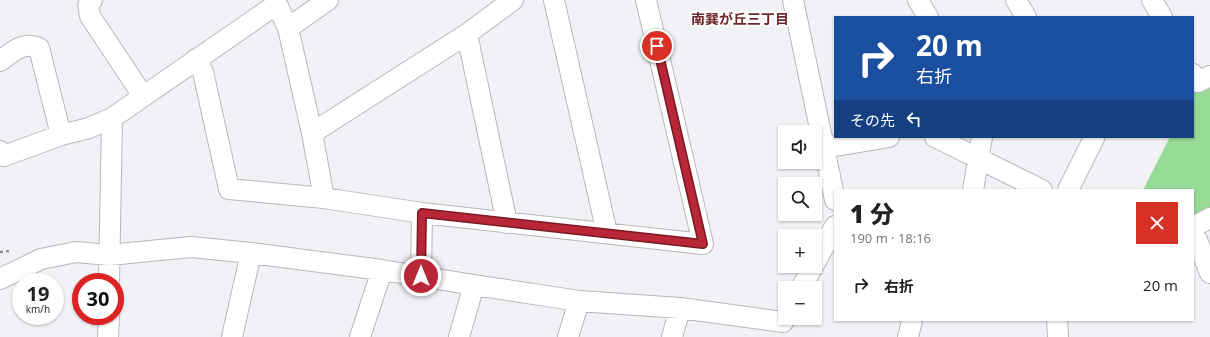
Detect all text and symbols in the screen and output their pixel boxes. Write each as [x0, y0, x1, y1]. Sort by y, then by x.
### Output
district label: 南巽が丘三丁目 [691, 9, 789, 28]
text: 20 m [916, 26, 983, 64]
pin [640, 29, 674, 63]
icon: right [850, 32, 902, 84]
icon: arrive [646, 35, 668, 57]
text: 右折 [916, 64, 952, 88]
icon: left [903, 108, 925, 130]
text: その先 [850, 110, 895, 130]
map controls [778, 125, 822, 325]
button: sound [778, 125, 822, 169]
button: search [778, 177, 822, 221]
text: 1 分 [850, 197, 894, 230]
button: close [1136, 202, 1178, 244]
button: + [778, 229, 822, 273]
text: 190 m · 18:16 [850, 229, 931, 247]
position arrow [400, 255, 442, 297]
speed limit sign: 30 [72, 273, 124, 325]
icon: right [850, 274, 872, 296]
text: 20 m [1143, 275, 1178, 295]
text: 右折 [884, 276, 914, 296]
text: 19 [27, 280, 49, 307]
button: − [778, 281, 822, 325]
text: km/h [26, 302, 50, 316]

